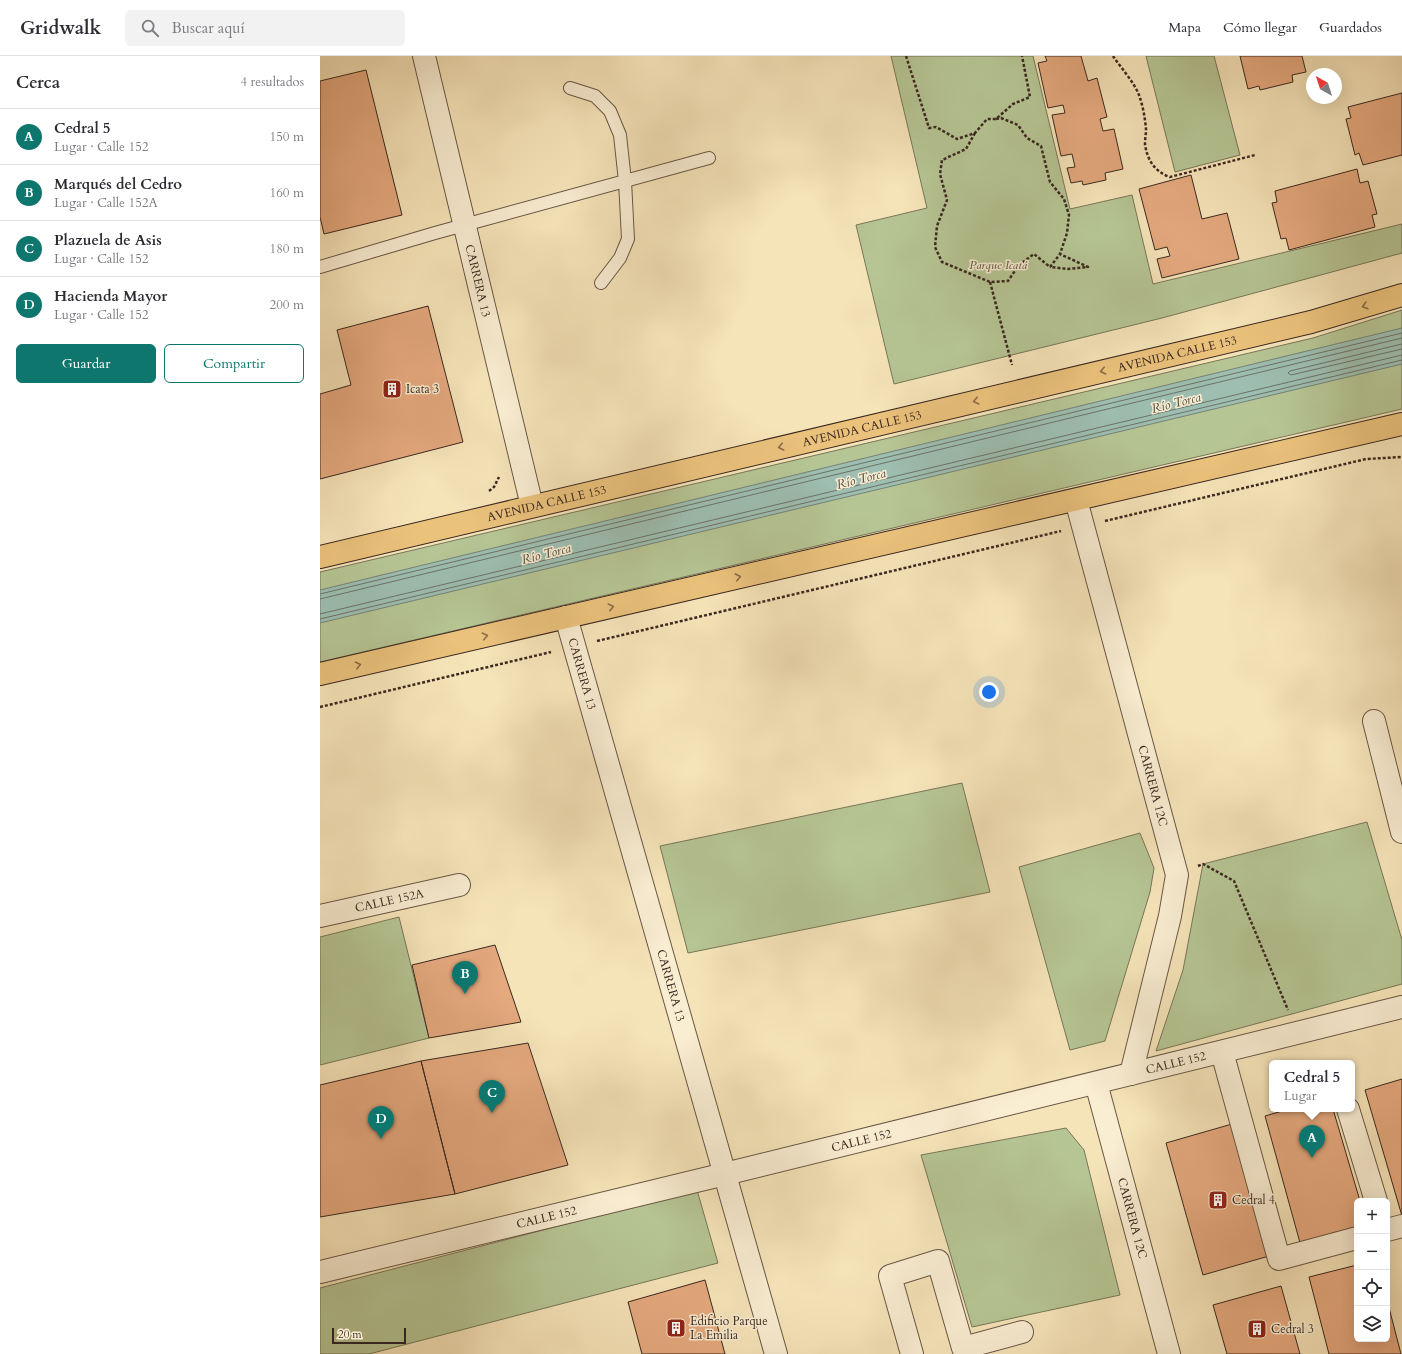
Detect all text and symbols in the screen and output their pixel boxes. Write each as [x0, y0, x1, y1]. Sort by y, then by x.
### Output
search box [125, 10, 405, 46]
text: Gridwalk [20, 15, 101, 41]
icon: search [139, 17, 161, 39]
text: Buscar aquí [171, 18, 245, 38]
text: Mapa [1168, 18, 1201, 37]
text: Cómo llegar [1223, 18, 1297, 37]
text: Guardados [1319, 18, 1382, 37]
north arrow [1306, 68, 1342, 104]
text: Cerca [16, 71, 60, 94]
text: 4 resultados [240, 73, 304, 91]
text: Cedral 5 [54, 118, 111, 138]
text: A [24, 128, 34, 146]
text: 150 m [270, 128, 304, 146]
text: Lugar · Calle 152 [54, 138, 148, 156]
text: Marqués del Cedro [54, 174, 182, 194]
text: B [24, 184, 34, 202]
text: 160 m [270, 184, 304, 202]
text: Lugar · Calle 152A [54, 194, 158, 212]
text: Plazuela de Asis [54, 230, 162, 250]
text: C [24, 240, 34, 258]
text: 180 m [270, 240, 304, 258]
street label: CARRERA 13 [461, 243, 494, 319]
text: Lugar · Calle 152 [54, 250, 148, 268]
park label: Parque Icatá [969, 257, 1028, 273]
text: Hacienda Mayor [54, 286, 167, 306]
text: D [23, 296, 35, 314]
text: 200 m [270, 296, 304, 314]
one-way arrow [1361, 302, 1368, 310]
text: Lugar · Calle 152 [54, 306, 148, 324]
street label: AVENIDA CALLE 153 [1116, 332, 1238, 376]
button: Guardar [16, 344, 156, 383]
button: Compartir [164, 344, 304, 383]
one-way arrow [1099, 367, 1106, 375]
building icon: Icata 3 [381, 378, 403, 400]
place label: Icata 3 [406, 381, 439, 397]
water label: Río Torca [1149, 388, 1203, 418]
one-way arrow [973, 396, 980, 405]
street label: AVENIDA CALLE 153 [801, 407, 923, 450]
one-way arrow [778, 442, 785, 450]
water label: Río Torca [834, 464, 888, 494]
street label: AVENIDA CALLE 153 [485, 481, 608, 525]
water label: Río Torca [519, 539, 573, 569]
one-way arrow [735, 574, 741, 582]
one-way arrow [608, 603, 614, 611]
one-way arrow [481, 632, 488, 641]
street label: CARRERA 13 [564, 636, 600, 712]
one-way arrow [355, 662, 361, 670]
your location [979, 682, 999, 702]
street label: CARRERA 12C [1134, 743, 1172, 828]
street label: CALLE 152A [353, 885, 426, 916]
street label: CARRERA 13 [653, 947, 689, 1023]
pin: B [452, 961, 478, 994]
street label: CALLE 152 [1144, 1048, 1208, 1078]
popup [1269, 1060, 1355, 1112]
text: Cedral 5 [1284, 1067, 1340, 1087]
pin: C [479, 1080, 505, 1113]
text: Lugar [1284, 1087, 1316, 1105]
pin: D [368, 1106, 394, 1139]
street label: CALLE 152 [830, 1125, 893, 1156]
pin: A [1299, 1125, 1325, 1158]
street label: CARRERA 12C [1114, 1176, 1151, 1261]
building icon: Cedral 4 [1207, 1189, 1229, 1211]
place label: Cedral 4 [1232, 1192, 1275, 1208]
map controls [1354, 1198, 1390, 1342]
button: + [1354, 1198, 1390, 1234]
street label: CALLE 152 [515, 1202, 578, 1232]
button: − [1354, 1234, 1390, 1270]
button: locate [1354, 1270, 1390, 1306]
button: layers [1354, 1306, 1390, 1342]
place label: Edificio Parque La Emilia [690, 1313, 768, 1343]
building icon: Edificio Parque La Emilia [665, 1317, 687, 1339]
building icon: Cedral 3 [1246, 1318, 1268, 1340]
place label: Cedral 3 [1271, 1321, 1314, 1337]
scale bar [332, 1326, 406, 1345]
text: 20 m [338, 1327, 362, 1342]

